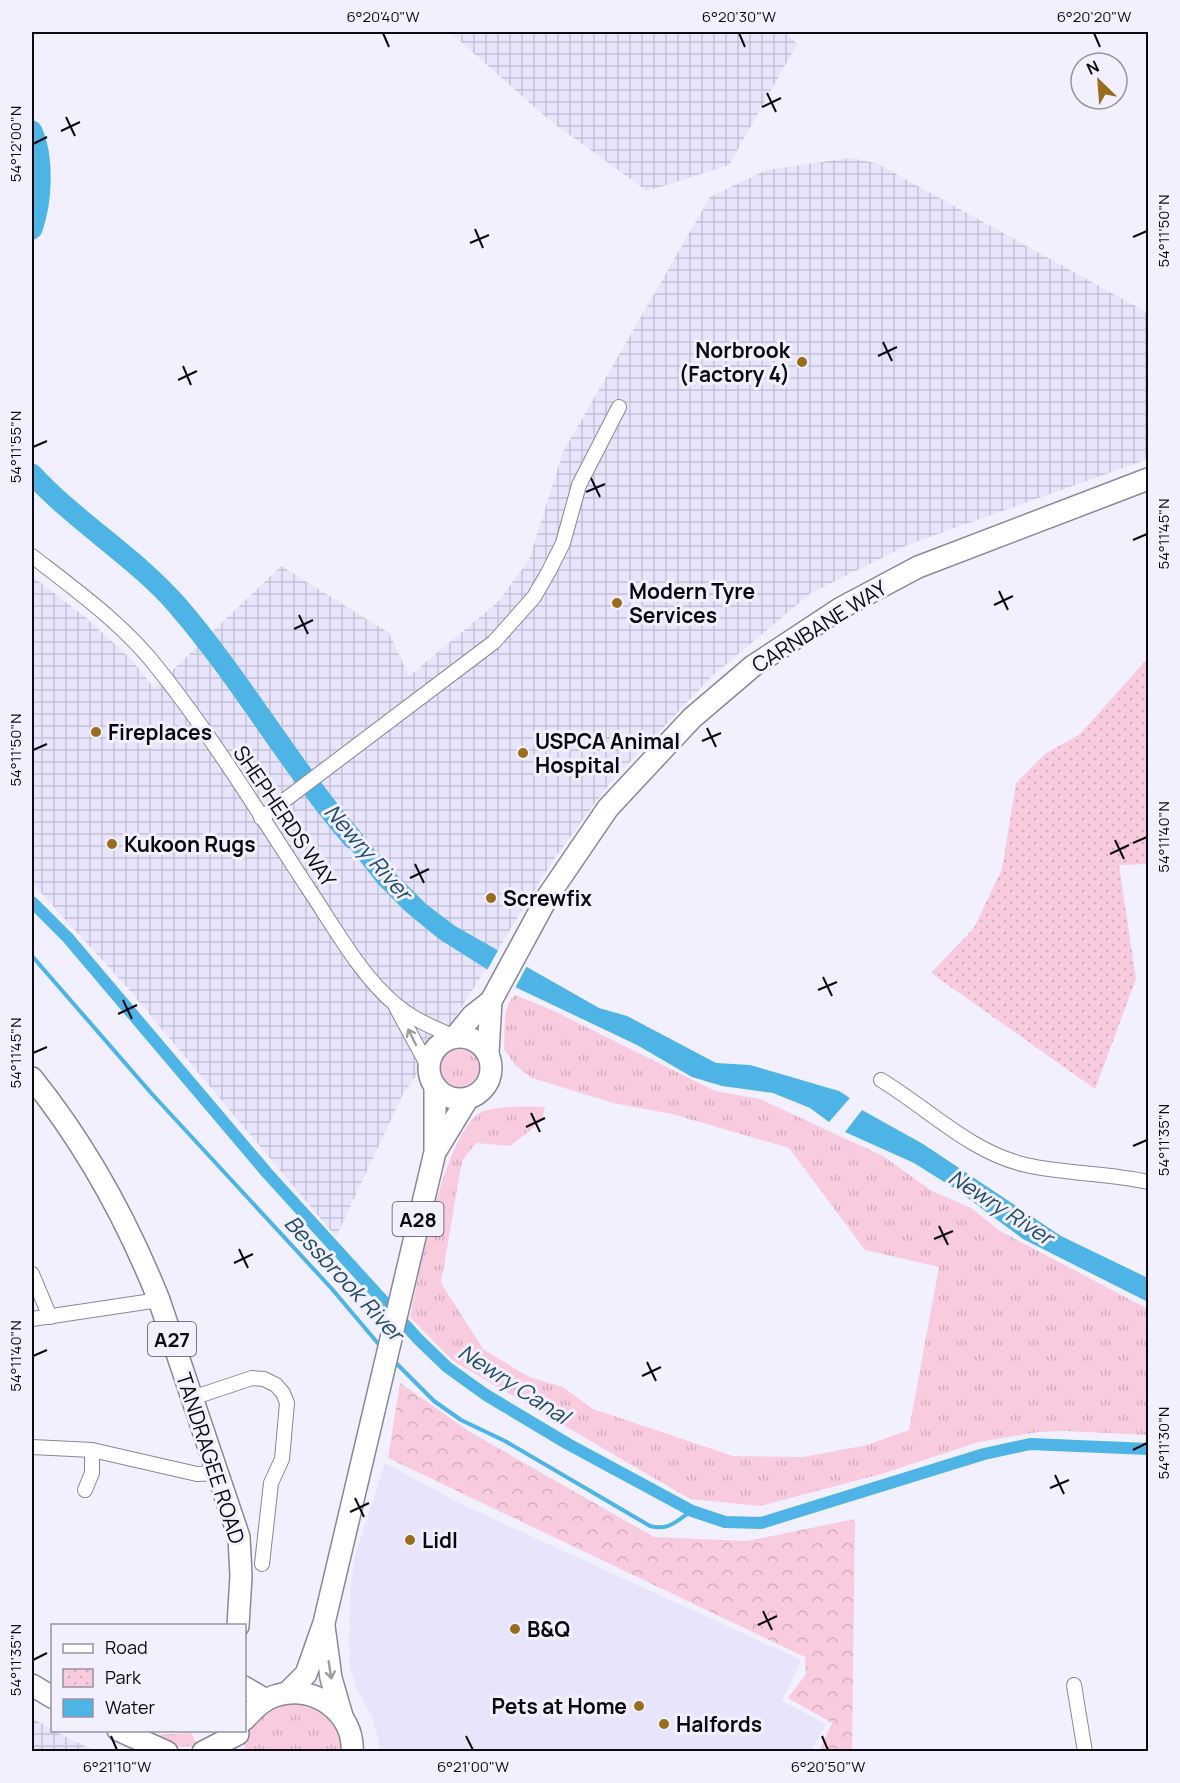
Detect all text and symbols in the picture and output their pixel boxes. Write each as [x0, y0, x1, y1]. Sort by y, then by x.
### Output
text: 6°20'40"W [346, 6, 420, 27]
text: 6°20'30"W [702, 6, 776, 27]
text: 6°20'20"W [1057, 6, 1131, 27]
north arrow [1069, 51, 1129, 111]
text: N [1083, 55, 1103, 80]
text: 54°12'00"N [5, 106, 26, 182]
text: 54°11'50"N [1153, 194, 1174, 268]
place label: Norbrook (Factory 4) [679, 336, 791, 388]
marker: Norbrook (Factory 4) [795, 355, 809, 369]
text: 54°11'55"N [5, 411, 26, 483]
text: 54°11'45"N [1153, 498, 1174, 570]
street label: CARNBANE WAY [746, 573, 892, 679]
place label: Modern Tyre Services [629, 577, 755, 629]
marker: Modern Tyre Services [610, 596, 624, 610]
text: 54°11'50"N [5, 713, 26, 787]
place label: Fireplaces [108, 718, 212, 746]
marker: Fireplaces [89, 725, 103, 739]
place label: USPCA Animal Hospital [535, 727, 680, 779]
street label: SHEPHERDS WAY [227, 740, 343, 892]
marker: USPCA Animal Hospital [516, 746, 530, 760]
water label: Newry River [318, 797, 420, 909]
text: 54°11'40"N [1153, 801, 1174, 873]
place label: Kukoon Rugs [124, 830, 256, 858]
marker: Kukoon Rugs [105, 837, 119, 851]
place label: Screwfix [503, 884, 592, 912]
marker: Screwfix [484, 891, 498, 905]
text: 54°11'45"N [5, 1017, 26, 1089]
one-way arrow [405, 1028, 417, 1046]
text: 54°11'35"N [1153, 1104, 1174, 1176]
water label: Newry River [943, 1162, 1062, 1254]
road number: A28 [392, 1202, 444, 1236]
water label: Bessbrook River [278, 1209, 412, 1350]
text: 54°11'40"N [5, 1320, 26, 1392]
road number: A27 [148, 1322, 196, 1356]
water label: Newry Canal [453, 1337, 578, 1433]
street label: TANDRAGEE ROAD [170, 1369, 252, 1547]
text: 54°11'30"N [1153, 1407, 1174, 1479]
place label: Lidl [422, 1526, 458, 1554]
marker: Lidl [403, 1533, 417, 1547]
place label: B&Q [527, 1615, 570, 1643]
marker: B&Q [508, 1622, 522, 1636]
text: 54°11'35"N [5, 1624, 26, 1696]
legend [51, 1624, 246, 1732]
text: Road [105, 1635, 148, 1659]
one-way arrow [325, 1660, 336, 1680]
text: Park [105, 1665, 142, 1689]
place label: Pets at Home [492, 1692, 627, 1720]
text: Water [105, 1695, 155, 1719]
marker: Pets at Home [632, 1699, 646, 1713]
place label: Halfords [676, 1710, 762, 1738]
marker: Halfords [657, 1717, 671, 1731]
text: 6°21'10"W [83, 1756, 151, 1777]
text: 6°21'00"W [437, 1756, 509, 1777]
text: 6°20'50"W [791, 1756, 865, 1777]

